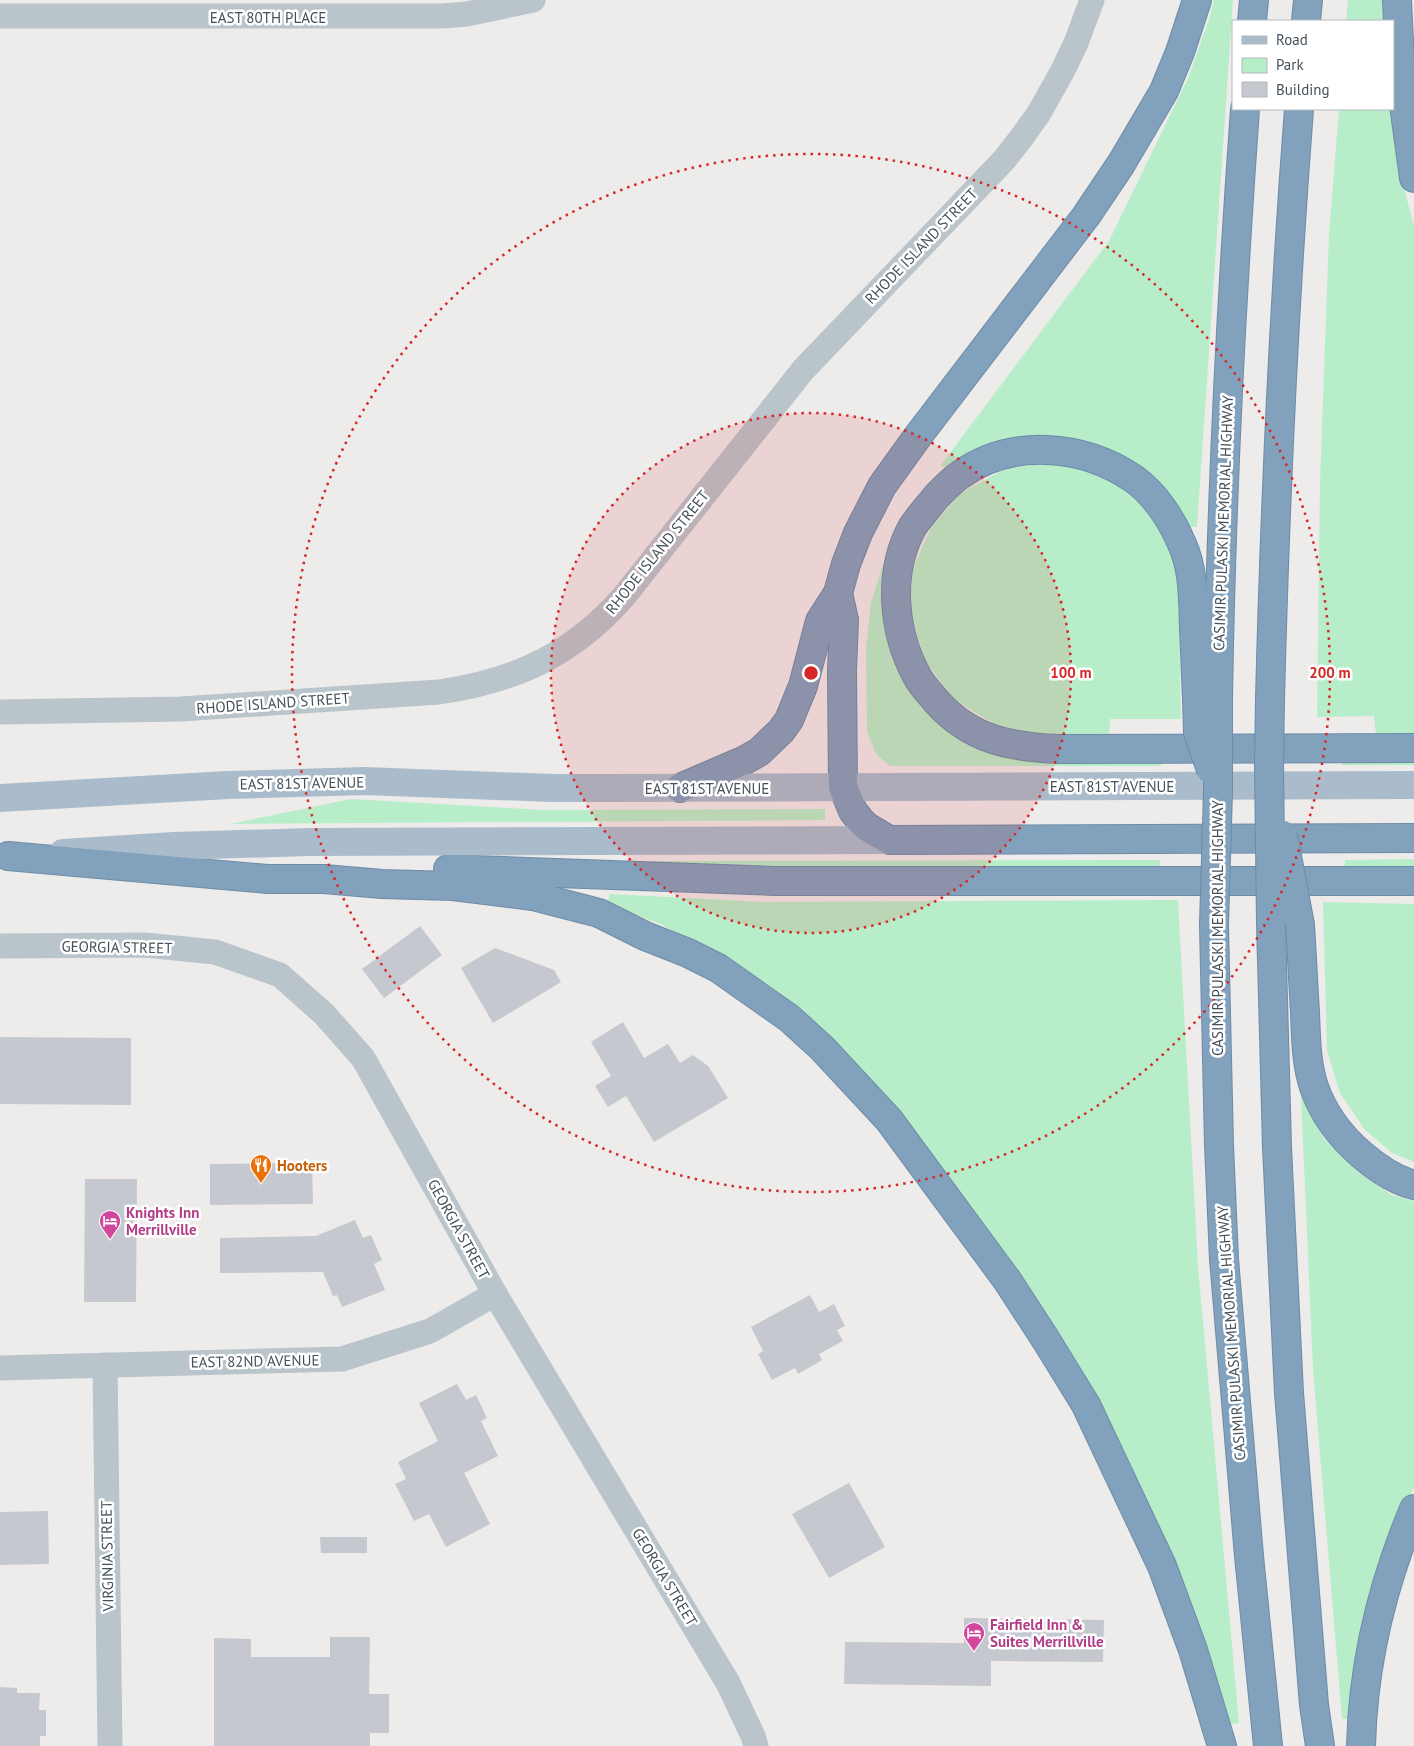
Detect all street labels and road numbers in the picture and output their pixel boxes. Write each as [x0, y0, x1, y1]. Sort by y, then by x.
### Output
street label: EAST 80TH PLACE [210, 8, 326, 27]
street label: RHODE ISLAND STREET [861, 184, 982, 308]
street label: CASIMIR PULASKI MEMORIAL HIGHWAY [1209, 394, 1237, 651]
street label: RHODE ISLAND STREET [601, 486, 713, 618]
street label: RHODE ISLAND STREET [196, 688, 351, 718]
street label: EAST 81ST AVENUE [240, 772, 364, 794]
street label: EAST 81ST AVENUE [1050, 777, 1174, 796]
street label: EAST 81ST AVENUE [645, 779, 769, 798]
street label: CASIMIR PULASKI MEMORIAL HIGHWAY [1208, 800, 1227, 1056]
street label: GEORGIA STREET [61, 937, 173, 957]
street label: GEORGIA STREET [424, 1176, 495, 1283]
street label: CASIMIR PULASKI MEMORIAL HIGHWAY [1213, 1204, 1249, 1461]
street label: EAST 82ND AVENUE [190, 1350, 320, 1372]
street label: VIRGINIA STREET [97, 1500, 117, 1613]
street label: GEORGIA STREET [628, 1525, 702, 1630]

